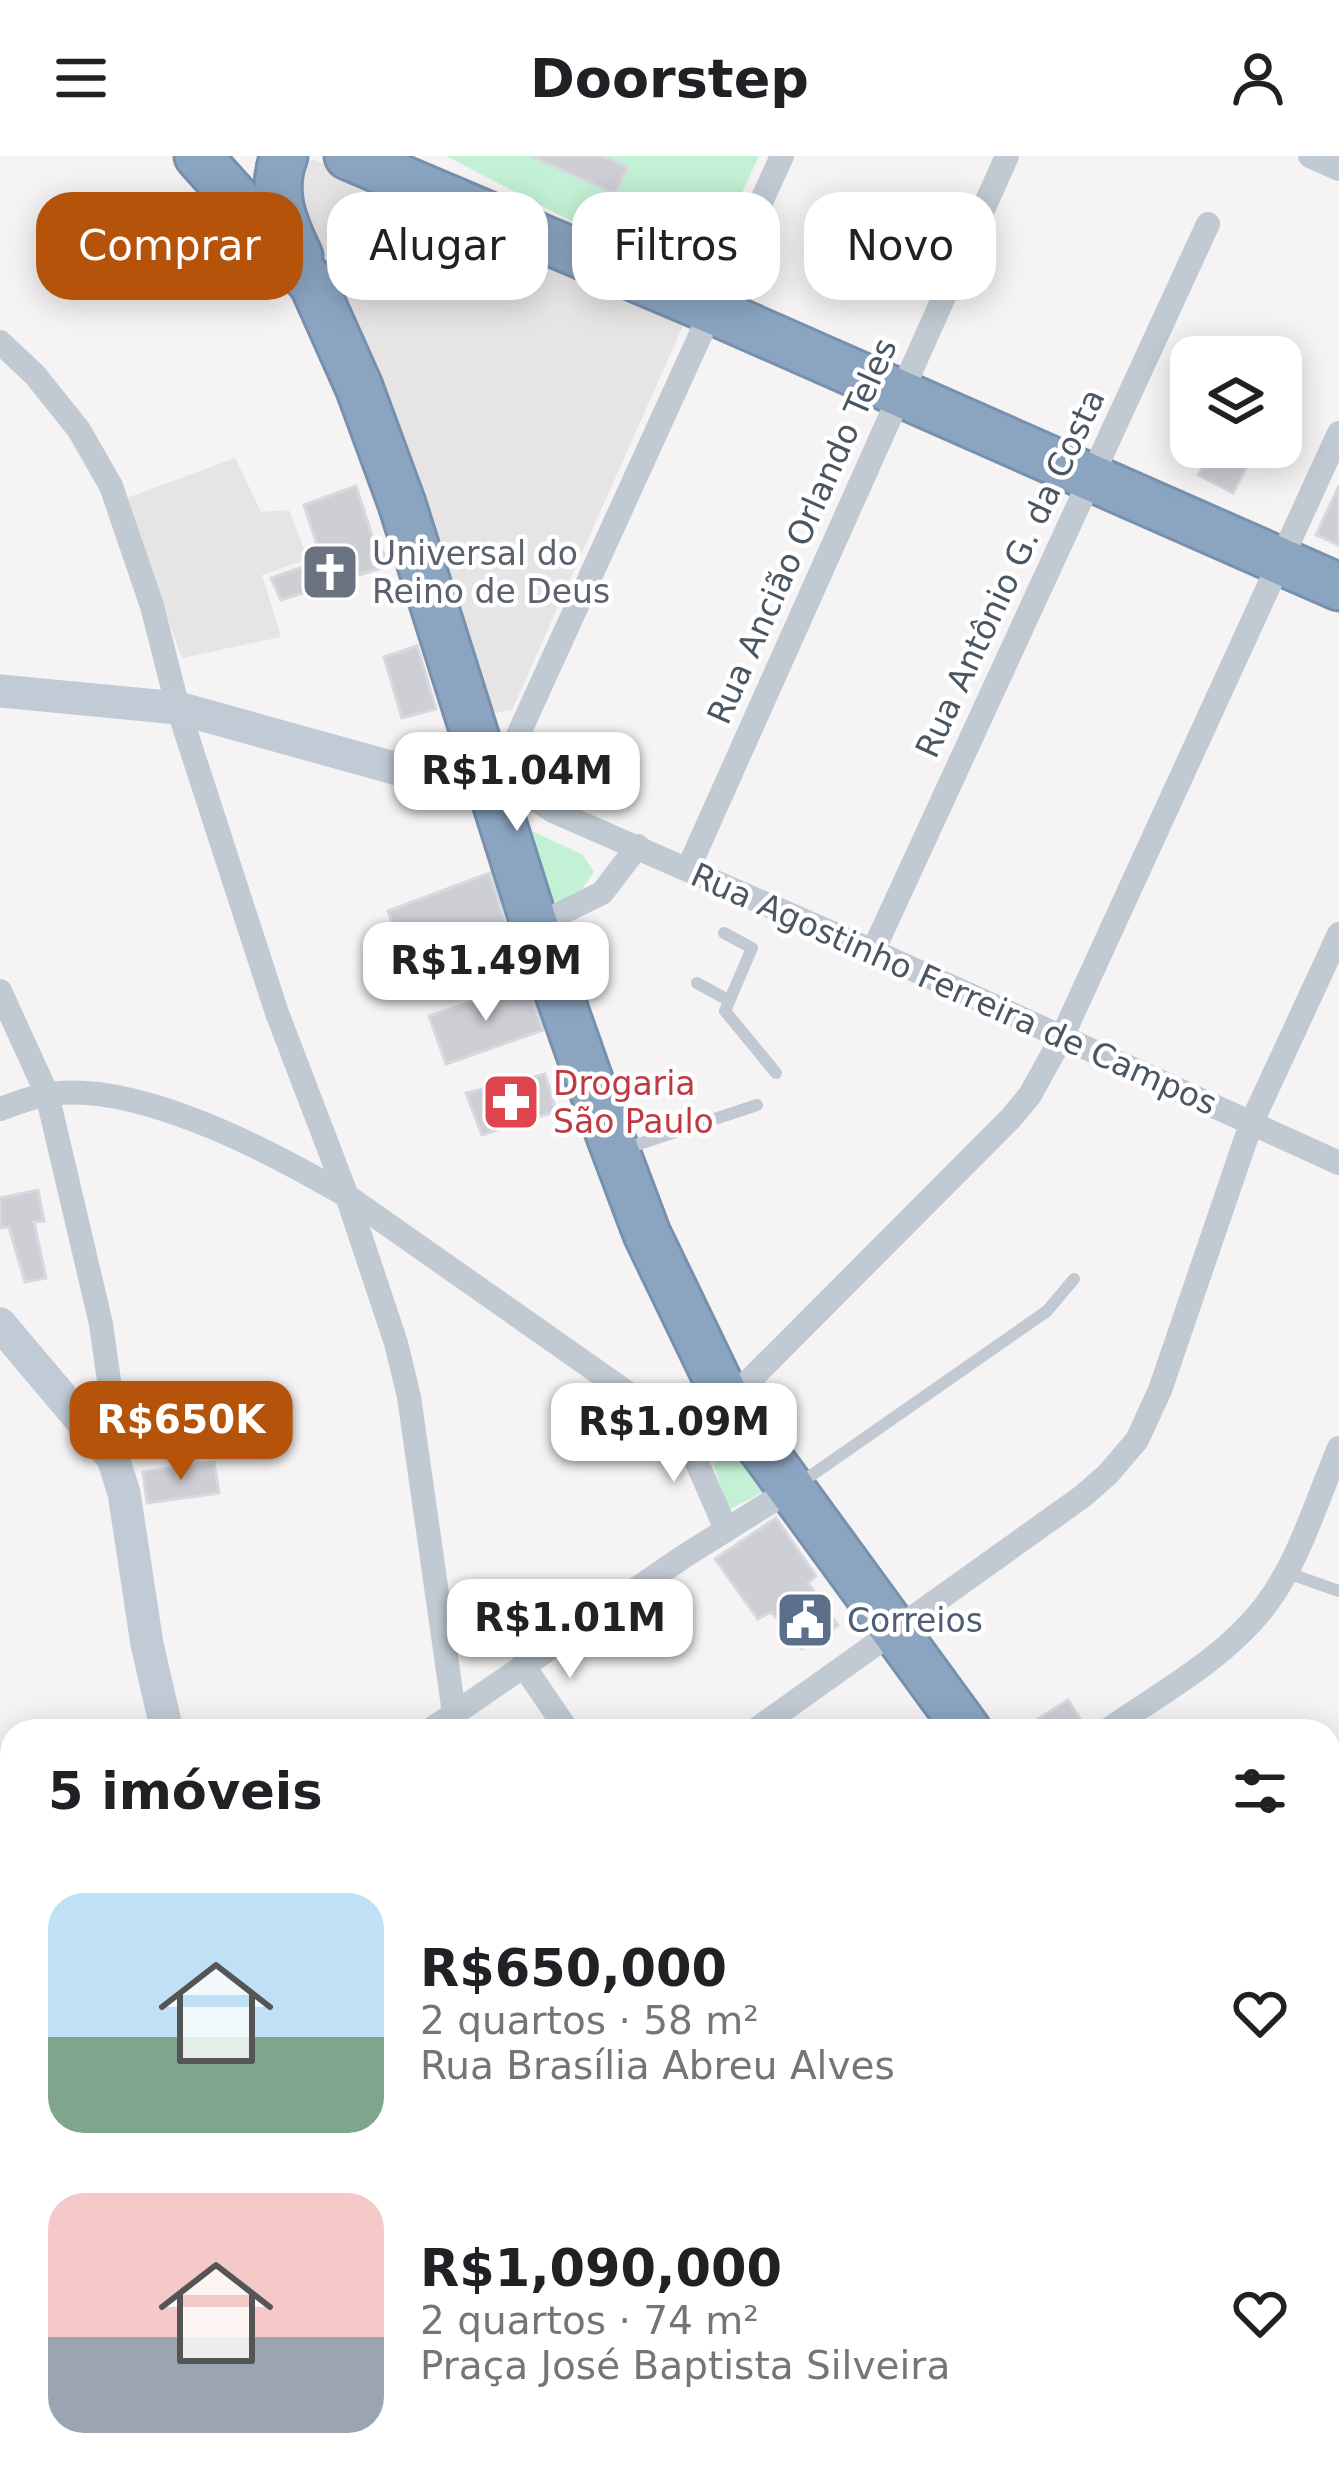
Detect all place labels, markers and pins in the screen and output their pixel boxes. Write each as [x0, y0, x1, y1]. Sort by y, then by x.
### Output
place label: Universal do Reino de Deus [372, 534, 610, 611]
church icon: Universal do Reino de Deus [299, 541, 361, 603]
pin: R$1.04M [406, 732, 628, 834]
pin: R$1.49M [375, 922, 597, 1024]
place label: Drogaria São Paulo [553, 1064, 714, 1141]
pharmacy icon: Drogaria São Paulo [480, 1071, 542, 1133]
pin: R$650K [83, 1381, 279, 1483]
pin: R$1.09M [563, 1383, 785, 1485]
pin: R$1.01M [459, 1579, 681, 1681]
public building icon: Correios [774, 1589, 836, 1651]
place label: Correios [847, 1601, 983, 1640]

